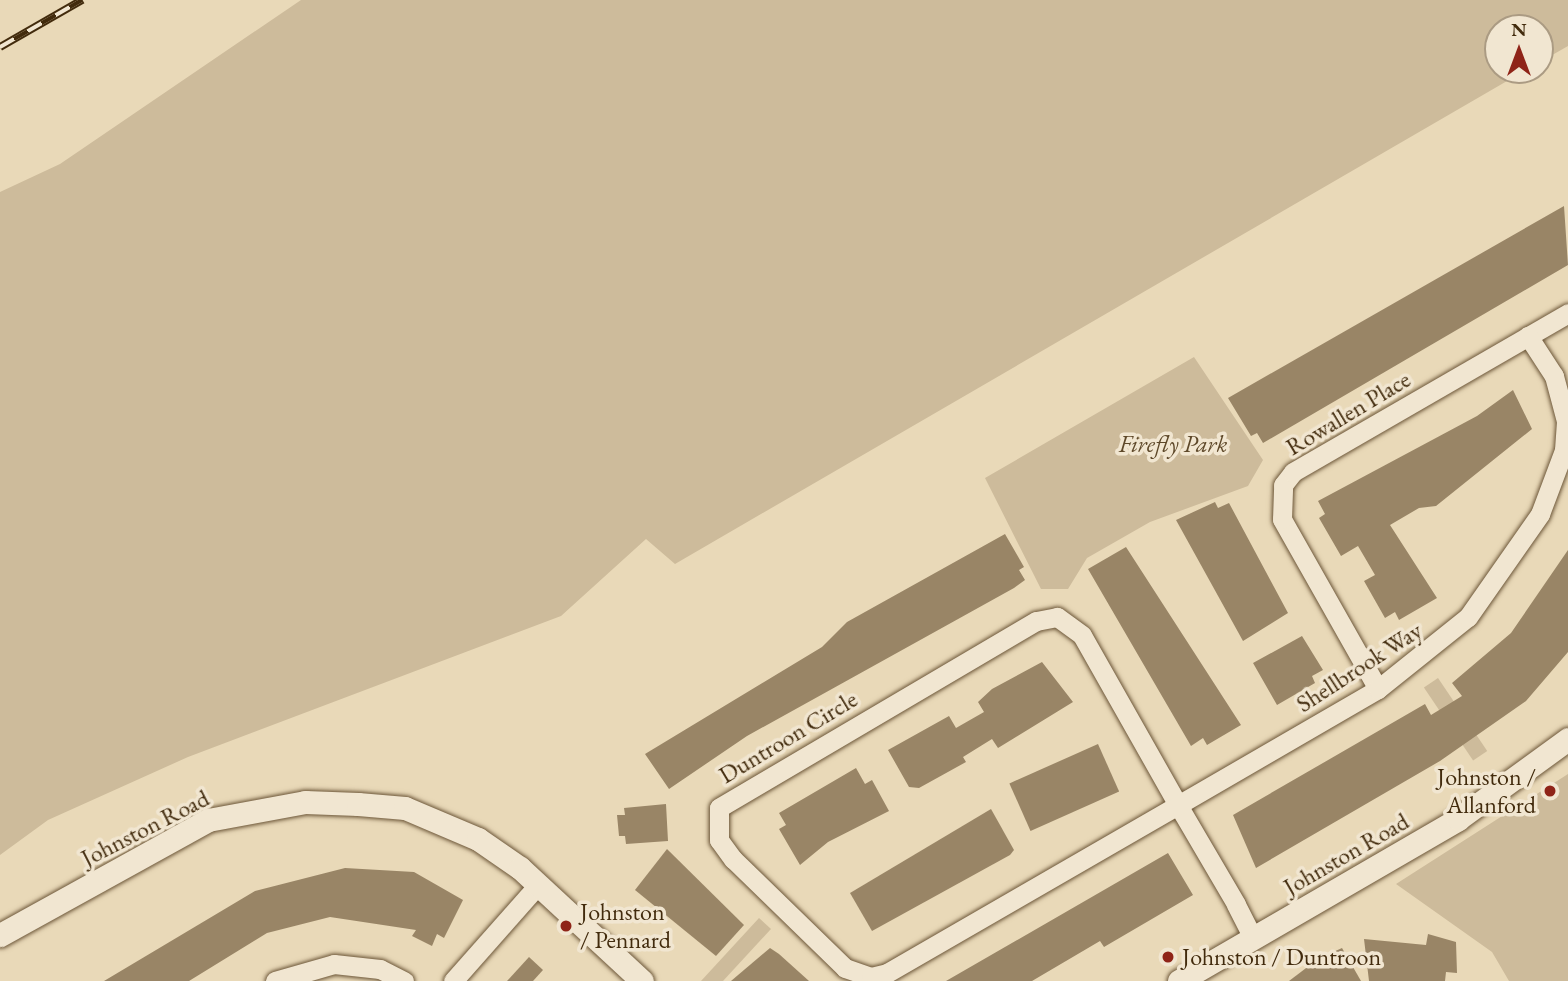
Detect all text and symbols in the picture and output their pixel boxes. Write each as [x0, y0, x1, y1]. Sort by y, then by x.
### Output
north arrow [1484, 14, 1554, 84]
text: N [1511, 17, 1527, 42]
street label: Rowallen Place [1281, 365, 1415, 461]
park label: Firefly Park [1119, 430, 1227, 458]
street label: Shellbrook Way [1291, 616, 1427, 718]
street label: Duntroon Circle [714, 684, 862, 790]
place label: Johnston / Allanford [1437, 763, 1536, 819]
street label: Johnston Road [76, 783, 214, 873]
marker: Johnston / Allanford [1542, 783, 1558, 799]
street label: Johnston Road [1278, 807, 1414, 901]
place label: Johnston / Pennard [580, 898, 671, 954]
marker: Johnston / Pennard [558, 918, 574, 934]
place label: Johnston / Duntroon [1182, 943, 1381, 971]
marker: Johnston / Duntroon [1160, 949, 1176, 965]

